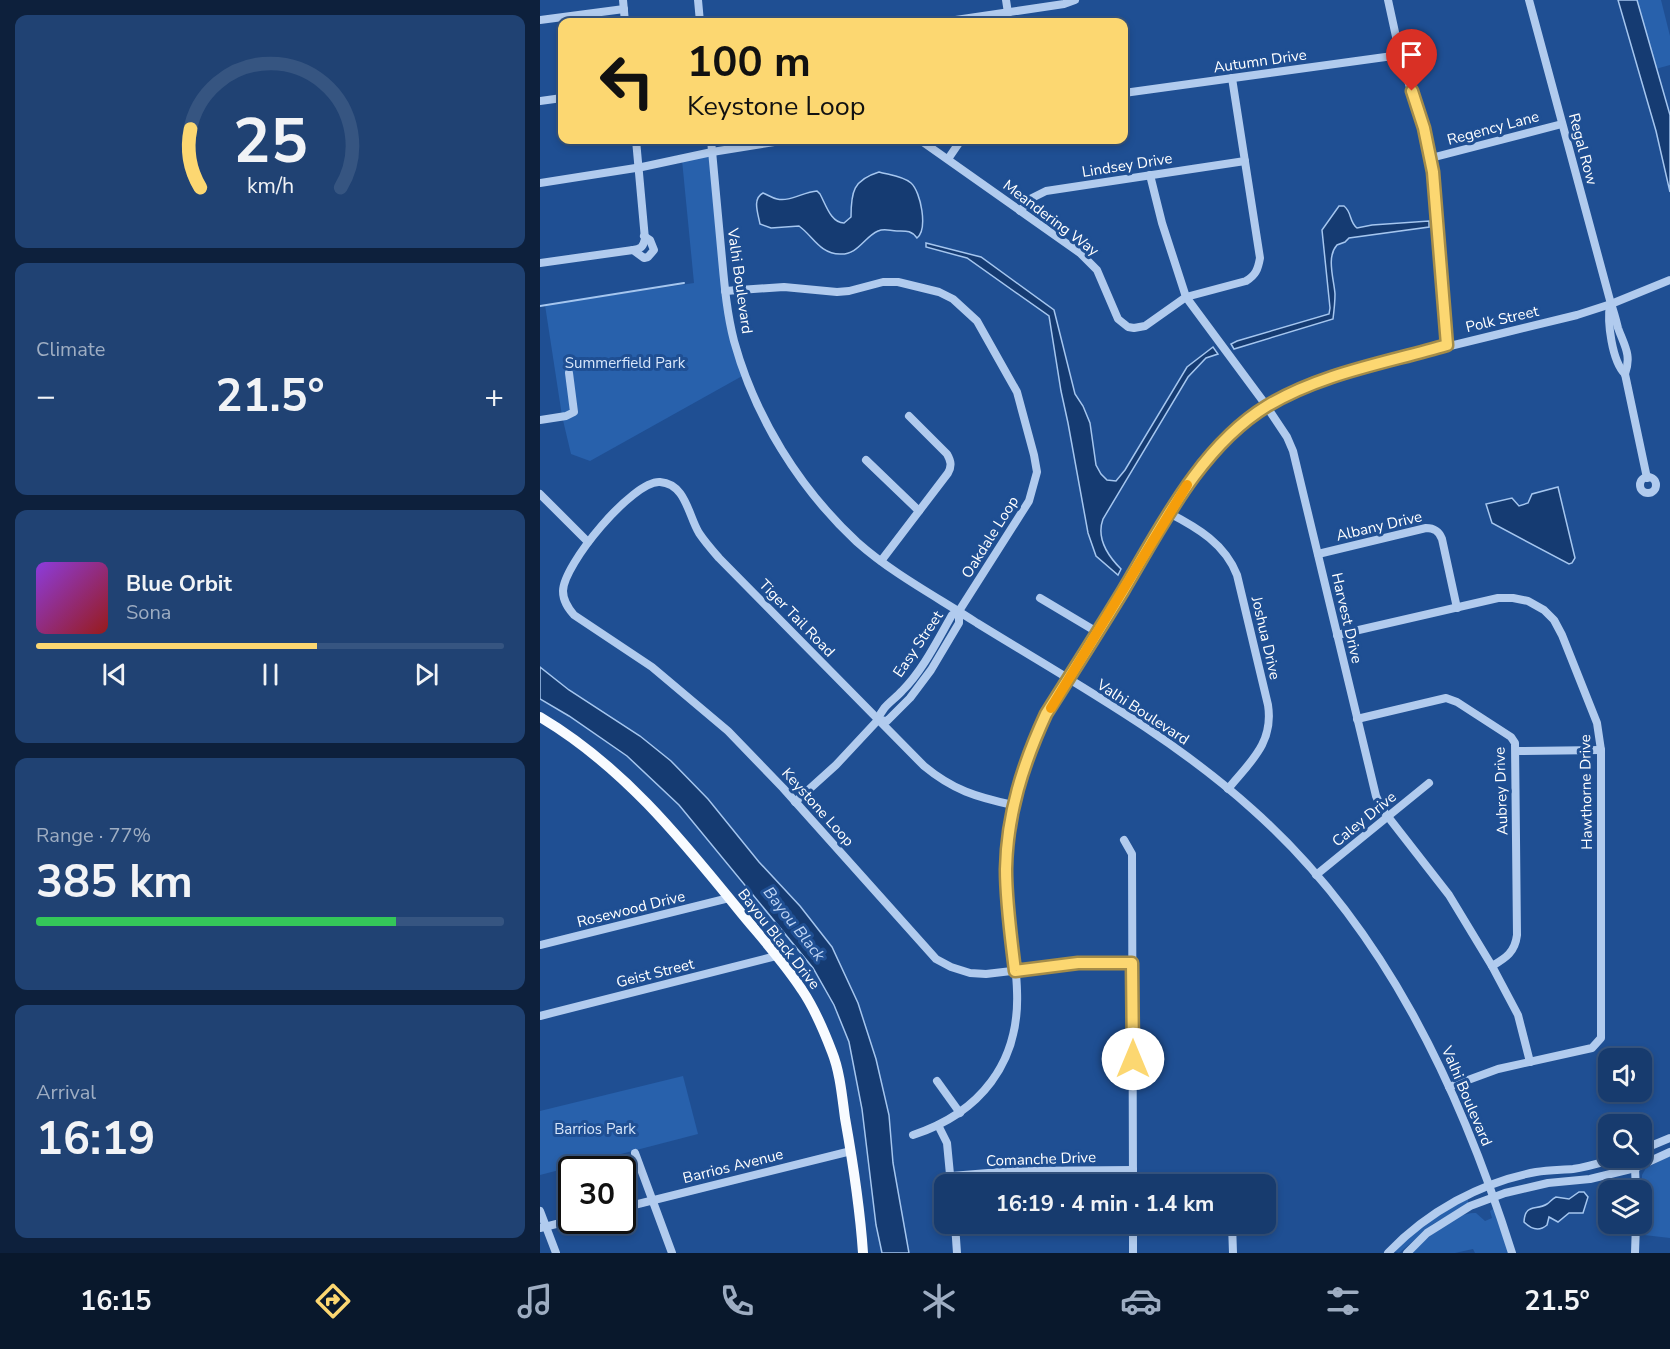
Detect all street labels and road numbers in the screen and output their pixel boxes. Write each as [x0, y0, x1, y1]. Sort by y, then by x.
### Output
street label: Autumn Drive [1212, 45, 1308, 77]
street label: Regency Lane [1445, 106, 1541, 150]
street label: Regal Row [1564, 111, 1602, 187]
street label: Lindsey Drive [1080, 148, 1174, 182]
street label: Meandering Way [999, 175, 1103, 261]
street label: Valhi Boulevard [723, 226, 757, 335]
street label: Polk Street [1464, 301, 1541, 337]
street label: Oakdale Loop [957, 492, 1023, 582]
street label: Albany Drive [1334, 506, 1424, 546]
street label: Harvest Drive [1327, 571, 1367, 665]
street label: Tiger Tail Road [755, 575, 839, 661]
street label: Joshua Drive [1247, 593, 1285, 682]
street label: Easy Street [888, 606, 948, 681]
street label: Valhi Boulevard [1092, 674, 1193, 749]
street label: Hawthorne Drive [1575, 734, 1597, 850]
street label: Aubrey Drive [1489, 746, 1513, 836]
street label: Keystone Loop [777, 763, 859, 851]
street label: Caley Drive [1328, 787, 1400, 851]
street label: Bayou Black Drive [733, 885, 825, 993]
street label: Rosewood Drive [575, 886, 687, 932]
street label: Geist Street [614, 953, 697, 992]
street label: Valhi Boulevard [1437, 1042, 1497, 1149]
street label: Barrios Avenue [681, 1144, 785, 1188]
street label: Comanche Drive [986, 1147, 1096, 1171]

